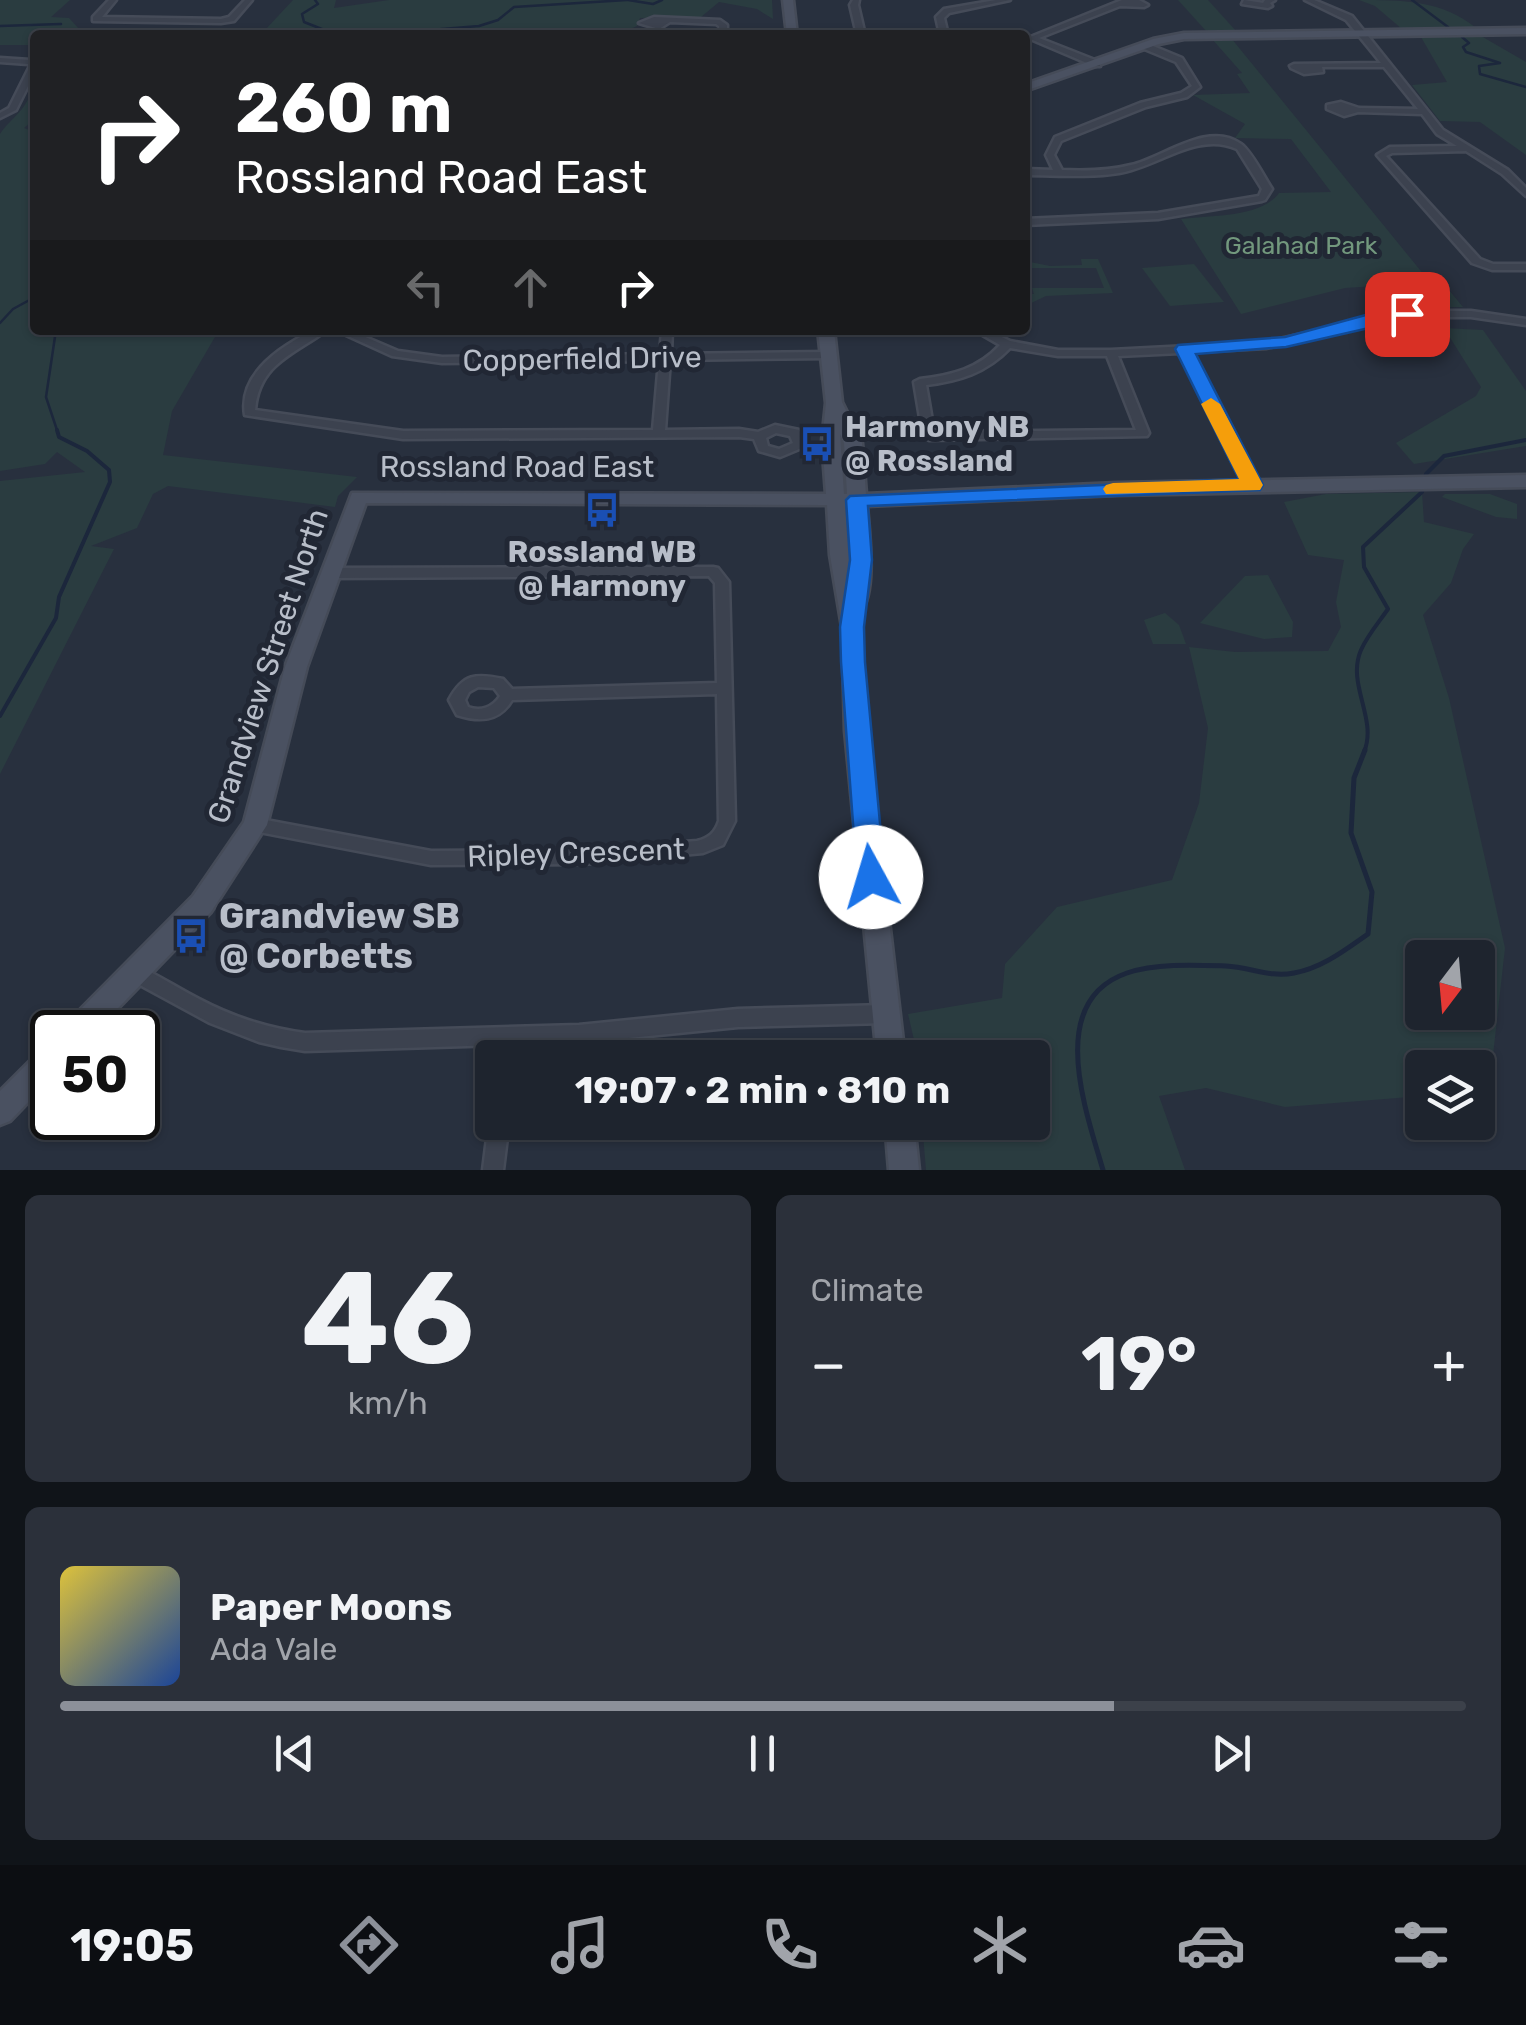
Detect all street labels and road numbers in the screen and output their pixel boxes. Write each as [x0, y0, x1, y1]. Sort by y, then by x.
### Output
street label: Copperfield Drive [462, 339, 702, 379]
street label: Rossland Road East [380, 449, 655, 485]
street label: Grandview Street North [200, 504, 336, 828]
street label: Ripley Crescent [467, 831, 686, 875]

